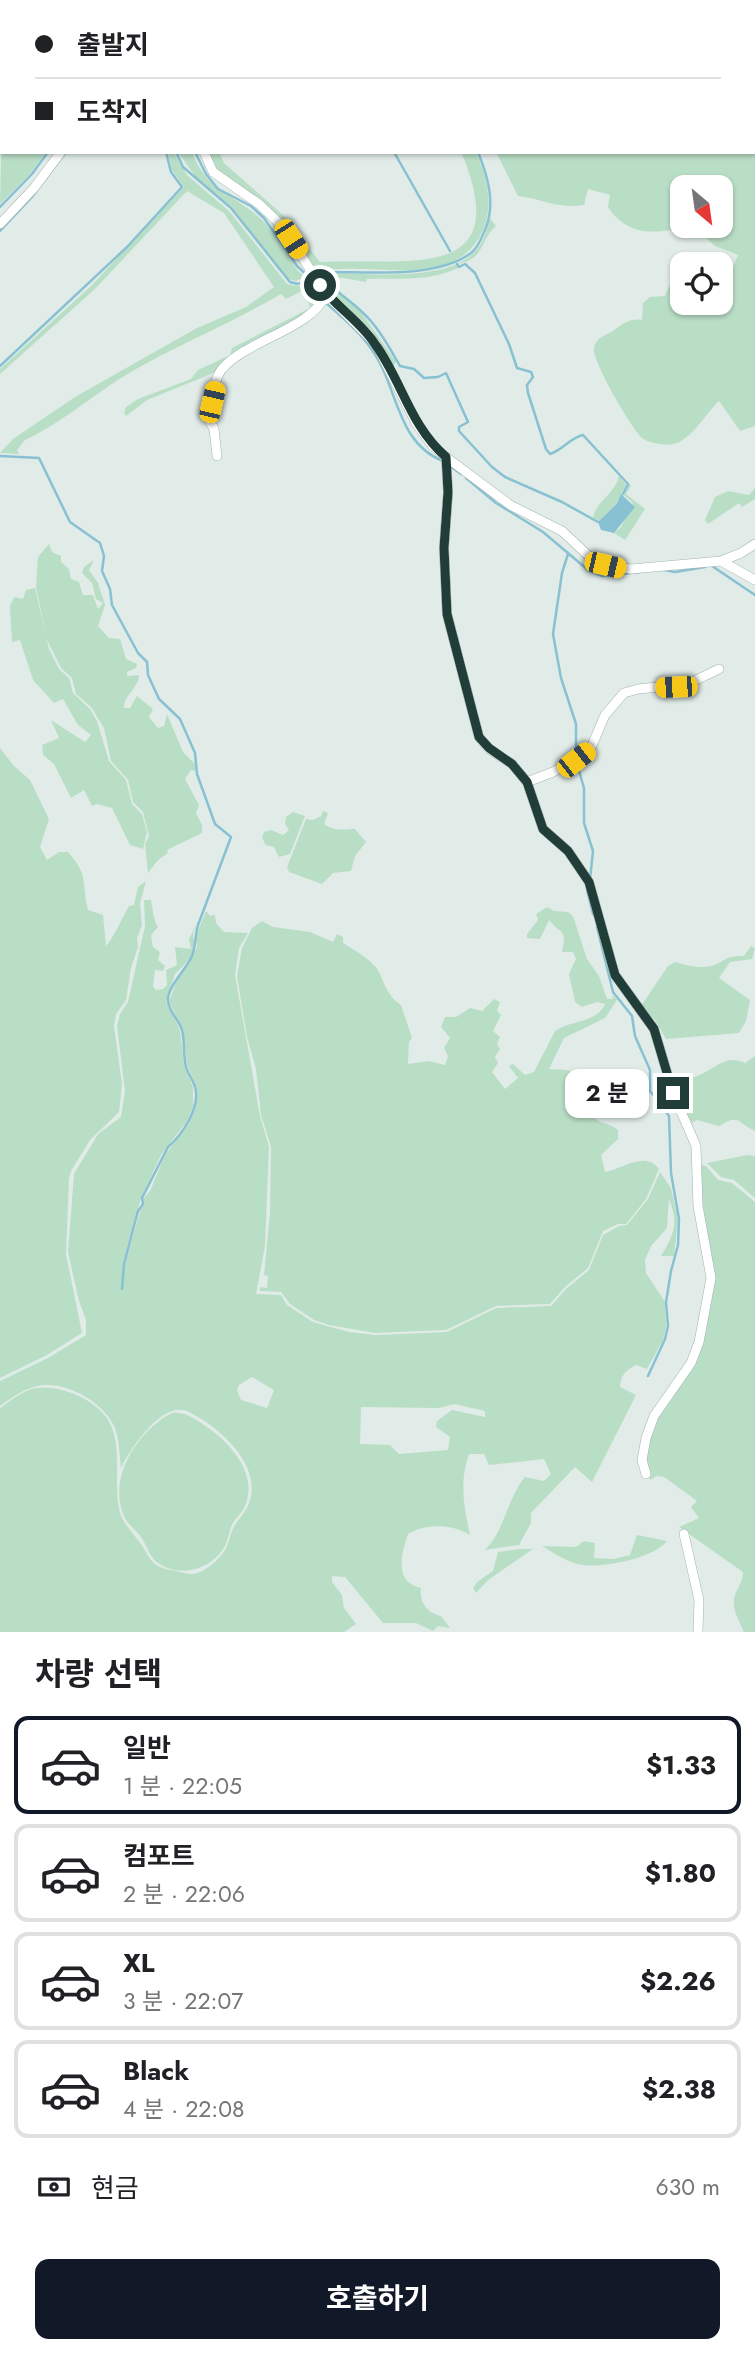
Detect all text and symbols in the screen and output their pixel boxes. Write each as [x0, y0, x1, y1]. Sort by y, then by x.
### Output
text: 출발지 [77, 26, 149, 64]
text: 도착지 [77, 93, 149, 131]
north arrow [670, 175, 733, 238]
map controls [670, 175, 733, 315]
car [271, 216, 312, 262]
button: locate [670, 252, 733, 315]
route start [304, 269, 336, 301]
car [198, 379, 227, 425]
car [583, 550, 628, 580]
car [655, 676, 698, 698]
car [553, 739, 600, 781]
callout: 2 분 [564, 1068, 648, 1118]
text: 2 분 [585, 1076, 629, 1110]
route end [657, 1077, 689, 1109]
text: 차량 선택 [35, 1651, 162, 1697]
text: 일반 [123, 1729, 171, 1767]
icon: car [39, 1734, 102, 1797]
text: $1.33 [646, 1746, 716, 1784]
text: 1 분 · 22:05 [123, 1769, 242, 1803]
text: 컴포트 [123, 1837, 195, 1875]
icon: car [39, 1842, 102, 1905]
text: $1.80 [645, 1854, 716, 1892]
text: 2 분 · 22:06 [123, 1877, 245, 1911]
text: XL [123, 1944, 155, 1982]
icon: car [39, 1950, 102, 2013]
text: $2.26 [640, 1962, 716, 2000]
text: 3 분 · 22:07 [123, 1984, 243, 2018]
text: Black [123, 2052, 189, 2090]
icon: car [39, 2058, 102, 2121]
text: $2.38 [642, 2070, 716, 2108]
text: 4 분 · 22:08 [123, 2092, 245, 2126]
icon: cash [35, 2168, 73, 2206]
text: 현금 [91, 2169, 139, 2207]
text: 630 m [656, 2170, 720, 2204]
button: 호출하기 [35, 2259, 720, 2339]

